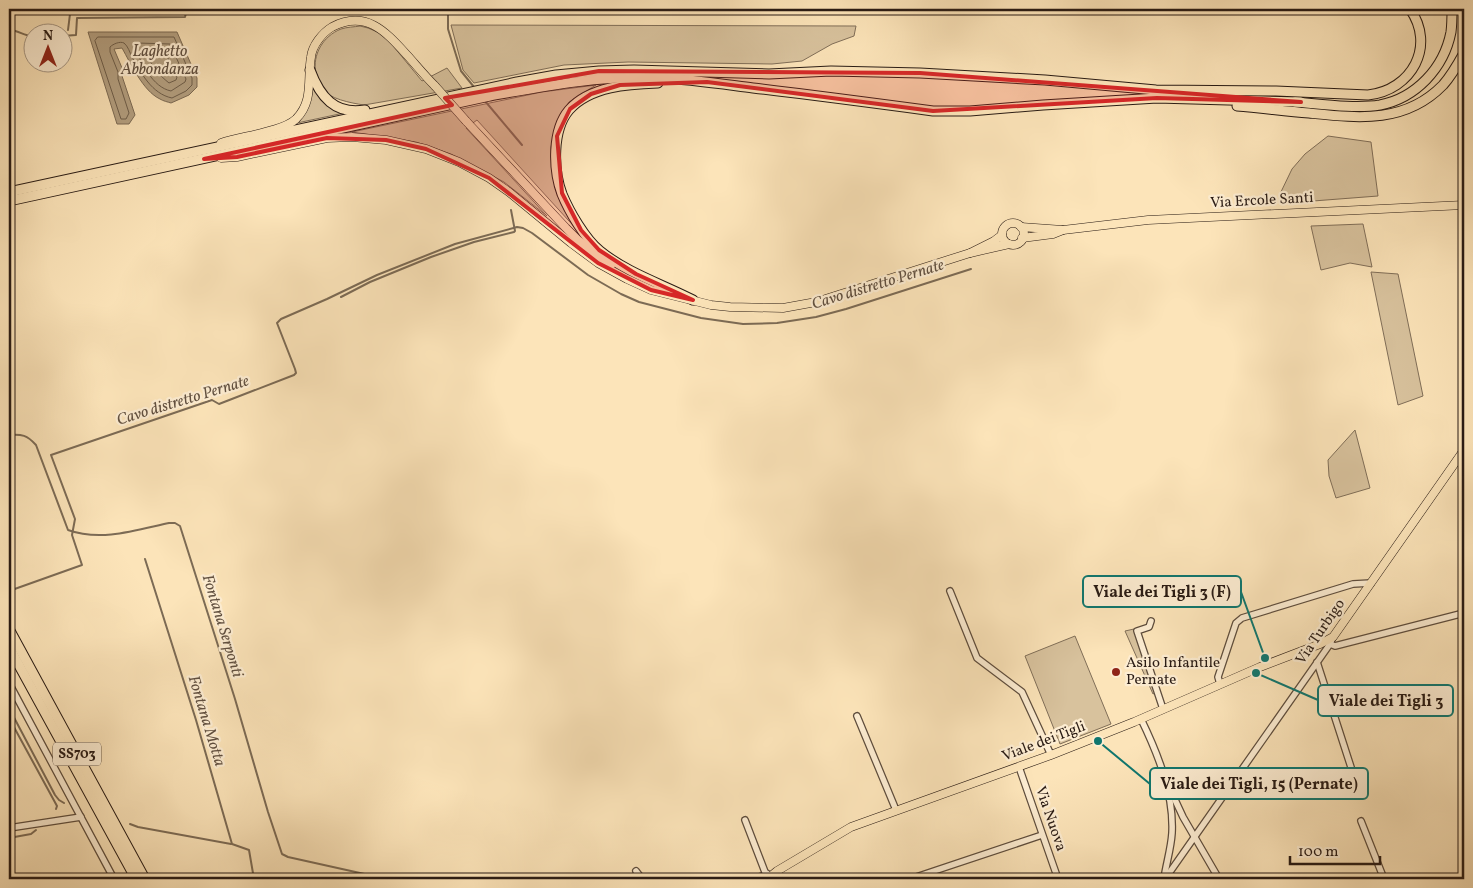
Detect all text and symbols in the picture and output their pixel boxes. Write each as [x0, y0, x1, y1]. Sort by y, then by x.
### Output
north arrow [22, 22, 72, 72]
text: N [43, 27, 53, 46]
water label: Laghetto Abbondanza [120, 41, 199, 81]
street label: Via Ercole Santi [1210, 188, 1314, 214]
water label: Cavo distretto Pernate [809, 254, 947, 316]
water label: Cavo distretto Pernate [114, 370, 252, 432]
water label: Fontana Serponti [196, 572, 248, 681]
callout: Viale dei Tigli 3 (F) [1083, 576, 1241, 607]
text: Viale dei Tigli 3 (F) [1093, 582, 1231, 604]
street label: Via Turbigo [1291, 595, 1351, 669]
place label: Asilo Infantile Pernate [1126, 653, 1220, 691]
marker: Asilo Infantile Pernate [1110, 666, 1122, 678]
water label: Fontana Motta [182, 673, 230, 770]
callout: Viale dei Tigli 3 [1318, 685, 1453, 716]
text: Viale dei Tigli 3 [1329, 691, 1443, 713]
street label: Viale dei Tigli [999, 716, 1089, 768]
road number: SS703 [53, 742, 101, 766]
callout: Viale dei Tigli, 15 (Pernate) [1150, 768, 1368, 799]
text: Viale dei Tigli, 15 (Pernate) [1160, 774, 1358, 796]
street label: Via Nuova [1029, 784, 1071, 854]
scale bar [1290, 833, 1380, 865]
text: 100 m [1298, 842, 1338, 863]

